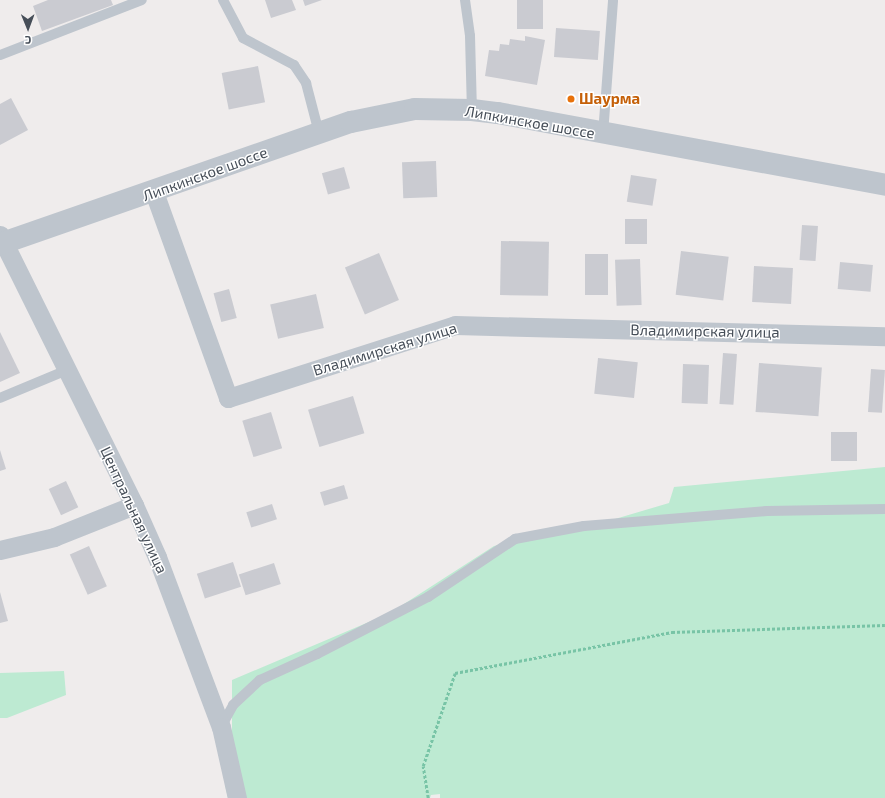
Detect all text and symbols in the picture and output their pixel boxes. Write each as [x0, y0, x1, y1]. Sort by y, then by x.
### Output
north arrow [8, 8, 48, 48]
text: С [25, 34, 32, 47]
place label: Шаурма [579, 90, 640, 108]
marker: Шаурма [566, 94, 576, 104]
street label: Липкинское шоссе [464, 102, 596, 142]
street label: Липкинское шоссе [140, 143, 270, 205]
street label: Владимирская улица [311, 319, 459, 379]
street label: Владимирская улица [630, 321, 780, 341]
street label: Центральная улица [97, 444, 171, 576]

